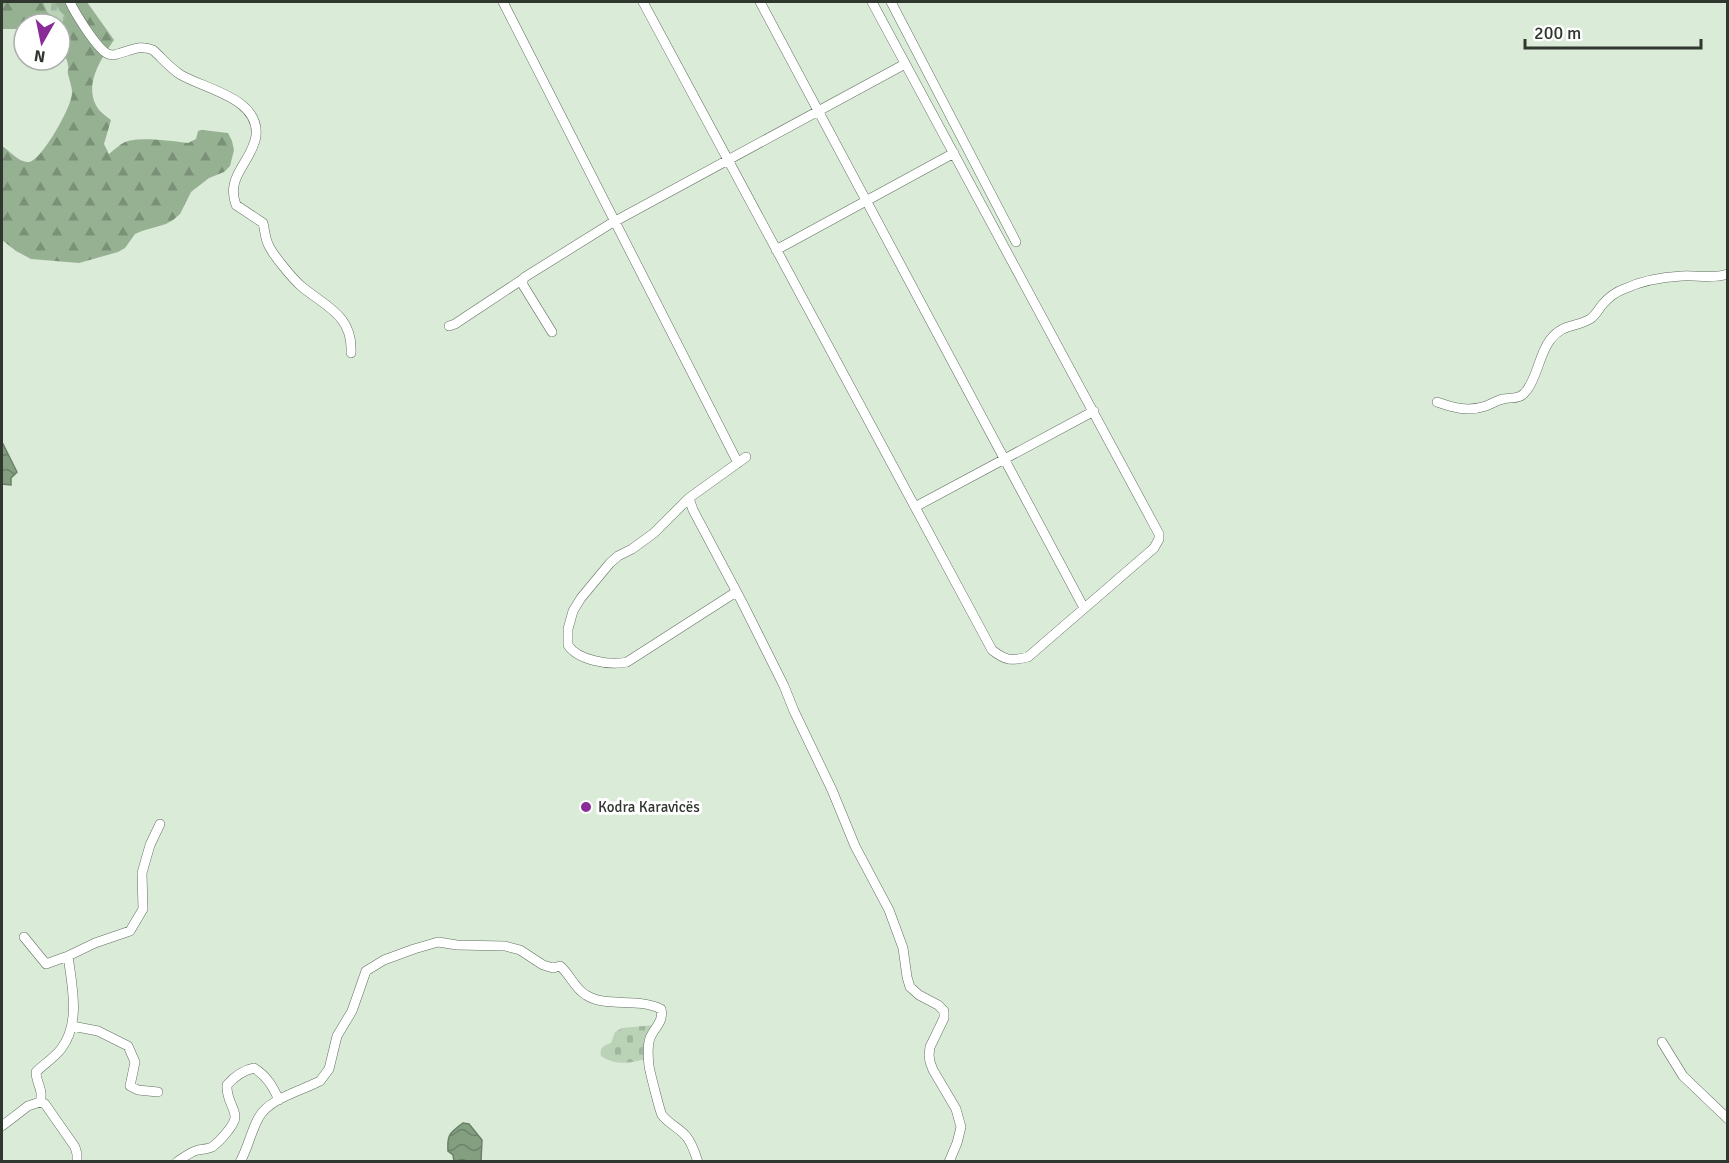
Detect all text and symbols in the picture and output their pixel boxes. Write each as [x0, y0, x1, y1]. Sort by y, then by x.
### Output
north arrow [12, 12, 72, 72]
scale bar [1525, 12, 1700, 50]
text: 200 m [1534, 22, 1581, 44]
text: N [33, 45, 47, 67]
place label: Kodra Karavicës [598, 798, 700, 816]
marker: Kodra Karavicës [579, 800, 593, 814]

